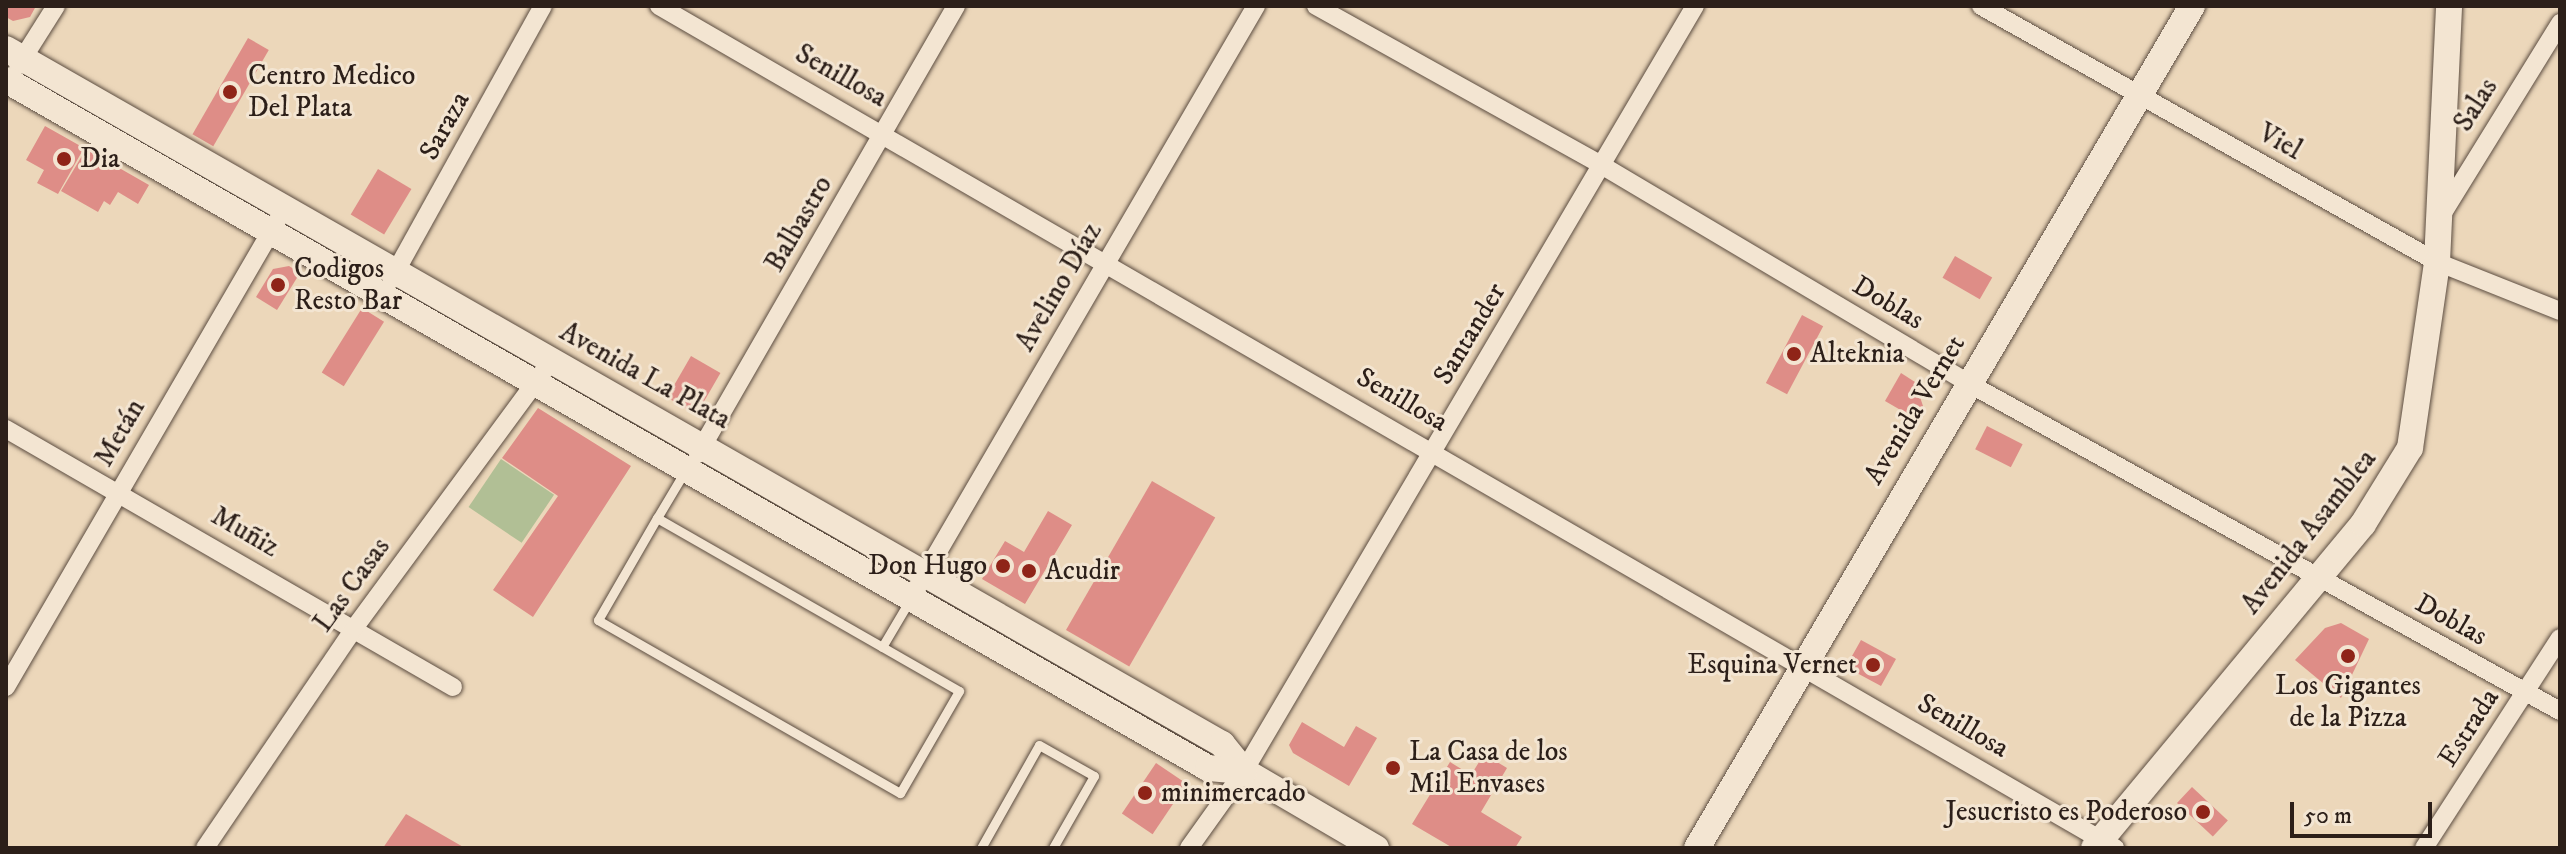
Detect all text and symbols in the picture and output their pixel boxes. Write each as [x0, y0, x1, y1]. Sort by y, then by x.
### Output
street label: Senillosa [789, 37, 893, 115]
place label: Centro Medico Del Plata [248, 59, 415, 125]
street label: Salas [2447, 72, 2505, 138]
marker: Centro Medico Del Plata [219, 81, 241, 103]
street label: Saraza [413, 86, 477, 166]
street label: Viel [2252, 116, 2308, 168]
place label: Dia [80, 142, 120, 176]
marker: Dia [55, 150, 73, 168]
street label: Balbastro [758, 170, 840, 278]
street label: Avelino Díaz [1009, 217, 1109, 357]
place label: Codigos Resto Bar [294, 252, 402, 318]
street label: Doblas [1846, 269, 1930, 337]
marker: Codigos Resto Bar [269, 276, 287, 294]
street label: Santander [1427, 277, 1513, 391]
street label: Avenida La Plata [554, 315, 736, 437]
street label: Avenida Vernet [1857, 329, 1973, 491]
place label: Alteknia [1810, 337, 1904, 371]
marker: Alteknia [1785, 345, 1803, 363]
street label: Senillosa [1350, 361, 1454, 439]
street label: Metán [87, 393, 153, 473]
street label: Avenida Asamblea [2234, 443, 2384, 621]
street label: Muñiz [205, 499, 285, 565]
street label: Las Casas [307, 531, 397, 639]
place label: Don Hugo [868, 549, 987, 583]
place label: Acudir [1045, 554, 1120, 588]
marker: Don Hugo [994, 557, 1012, 575]
marker: Acudir [1020, 562, 1038, 580]
street label: Doblas [2409, 587, 2493, 653]
marker: Los Gigantes de la Pizza [2339, 647, 2357, 665]
place label: Esquina Vernet [1687, 648, 1857, 682]
marker: Esquina Vernet [1864, 656, 1882, 674]
place label: Los Gigantes de la Pizza [2275, 669, 2421, 735]
street label: Estrada [2431, 683, 2507, 773]
street label: Senillosa [1911, 687, 2015, 765]
place label: La Casa de los Mil Envases [1409, 735, 1568, 801]
marker: La Casa de los Mil Envases [1384, 759, 1402, 777]
place label: minimercado [1161, 776, 1306, 810]
marker: minimercado [1136, 784, 1154, 802]
scale bar [2294, 786, 2436, 836]
place label: Jesucristo es Poderoso [1945, 795, 2187, 829]
text: 50 m [2304, 801, 2352, 831]
marker: Jesucristo es Poderoso [2194, 803, 2212, 821]

